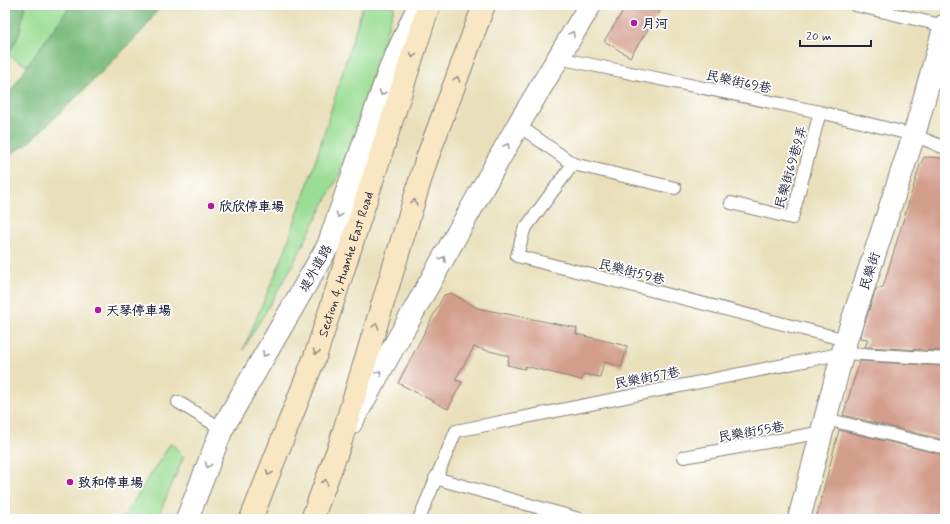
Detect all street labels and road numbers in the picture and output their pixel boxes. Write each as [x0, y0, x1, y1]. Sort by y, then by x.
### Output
street label: 民樂街69巷 [704, 67, 773, 98]
street label: 民樂街69巷9弄 [771, 124, 811, 211]
street label: Section 4, Huanhe East Road [315, 190, 378, 339]
street label: 堤外道路 [296, 242, 336, 296]
street label: 民樂街 [856, 250, 885, 293]
street label: 民樂街59巷 [597, 256, 666, 289]
street label: 民樂街57巷 [613, 364, 681, 393]
street label: 民樂街55巷 [717, 418, 786, 447]

